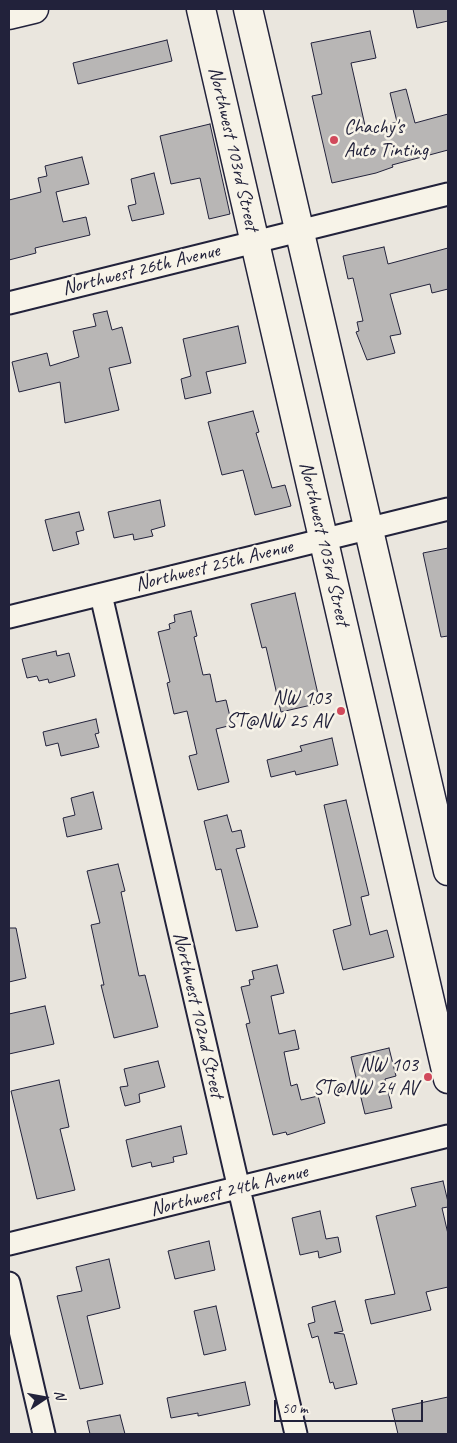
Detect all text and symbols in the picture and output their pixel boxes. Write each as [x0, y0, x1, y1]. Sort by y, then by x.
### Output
street label: Northwest 103rd Street [202, 65, 264, 233]
place label: Chachy's Auto Tinting [344, 116, 428, 163]
marker: Chachy's Auto Tinting [328, 134, 340, 146]
street label: Northwest 26th Avenue [60, 239, 222, 301]
street label: Northwest 103rd Street [293, 460, 355, 628]
street label: Northwest 25th Avenue [133, 535, 295, 597]
place label: NW 103 ST@NW 25 AV [226, 687, 331, 734]
marker: NW 103 ST@NW 25 AV [335, 705, 347, 717]
street label: Northwest 102nd Street [167, 930, 229, 1100]
place label: NW 103 ST@NW 24 AV [313, 1054, 418, 1101]
marker: NW 103 ST@NW 24 AV [422, 1071, 434, 1083]
street label: Northwest 24th Avenue [148, 1160, 310, 1222]
north arrow [20, 1373, 70, 1423]
text: N [51, 1389, 69, 1401]
scale bar [277, 1390, 426, 1422]
text: 50 m [282, 1399, 308, 1418]

